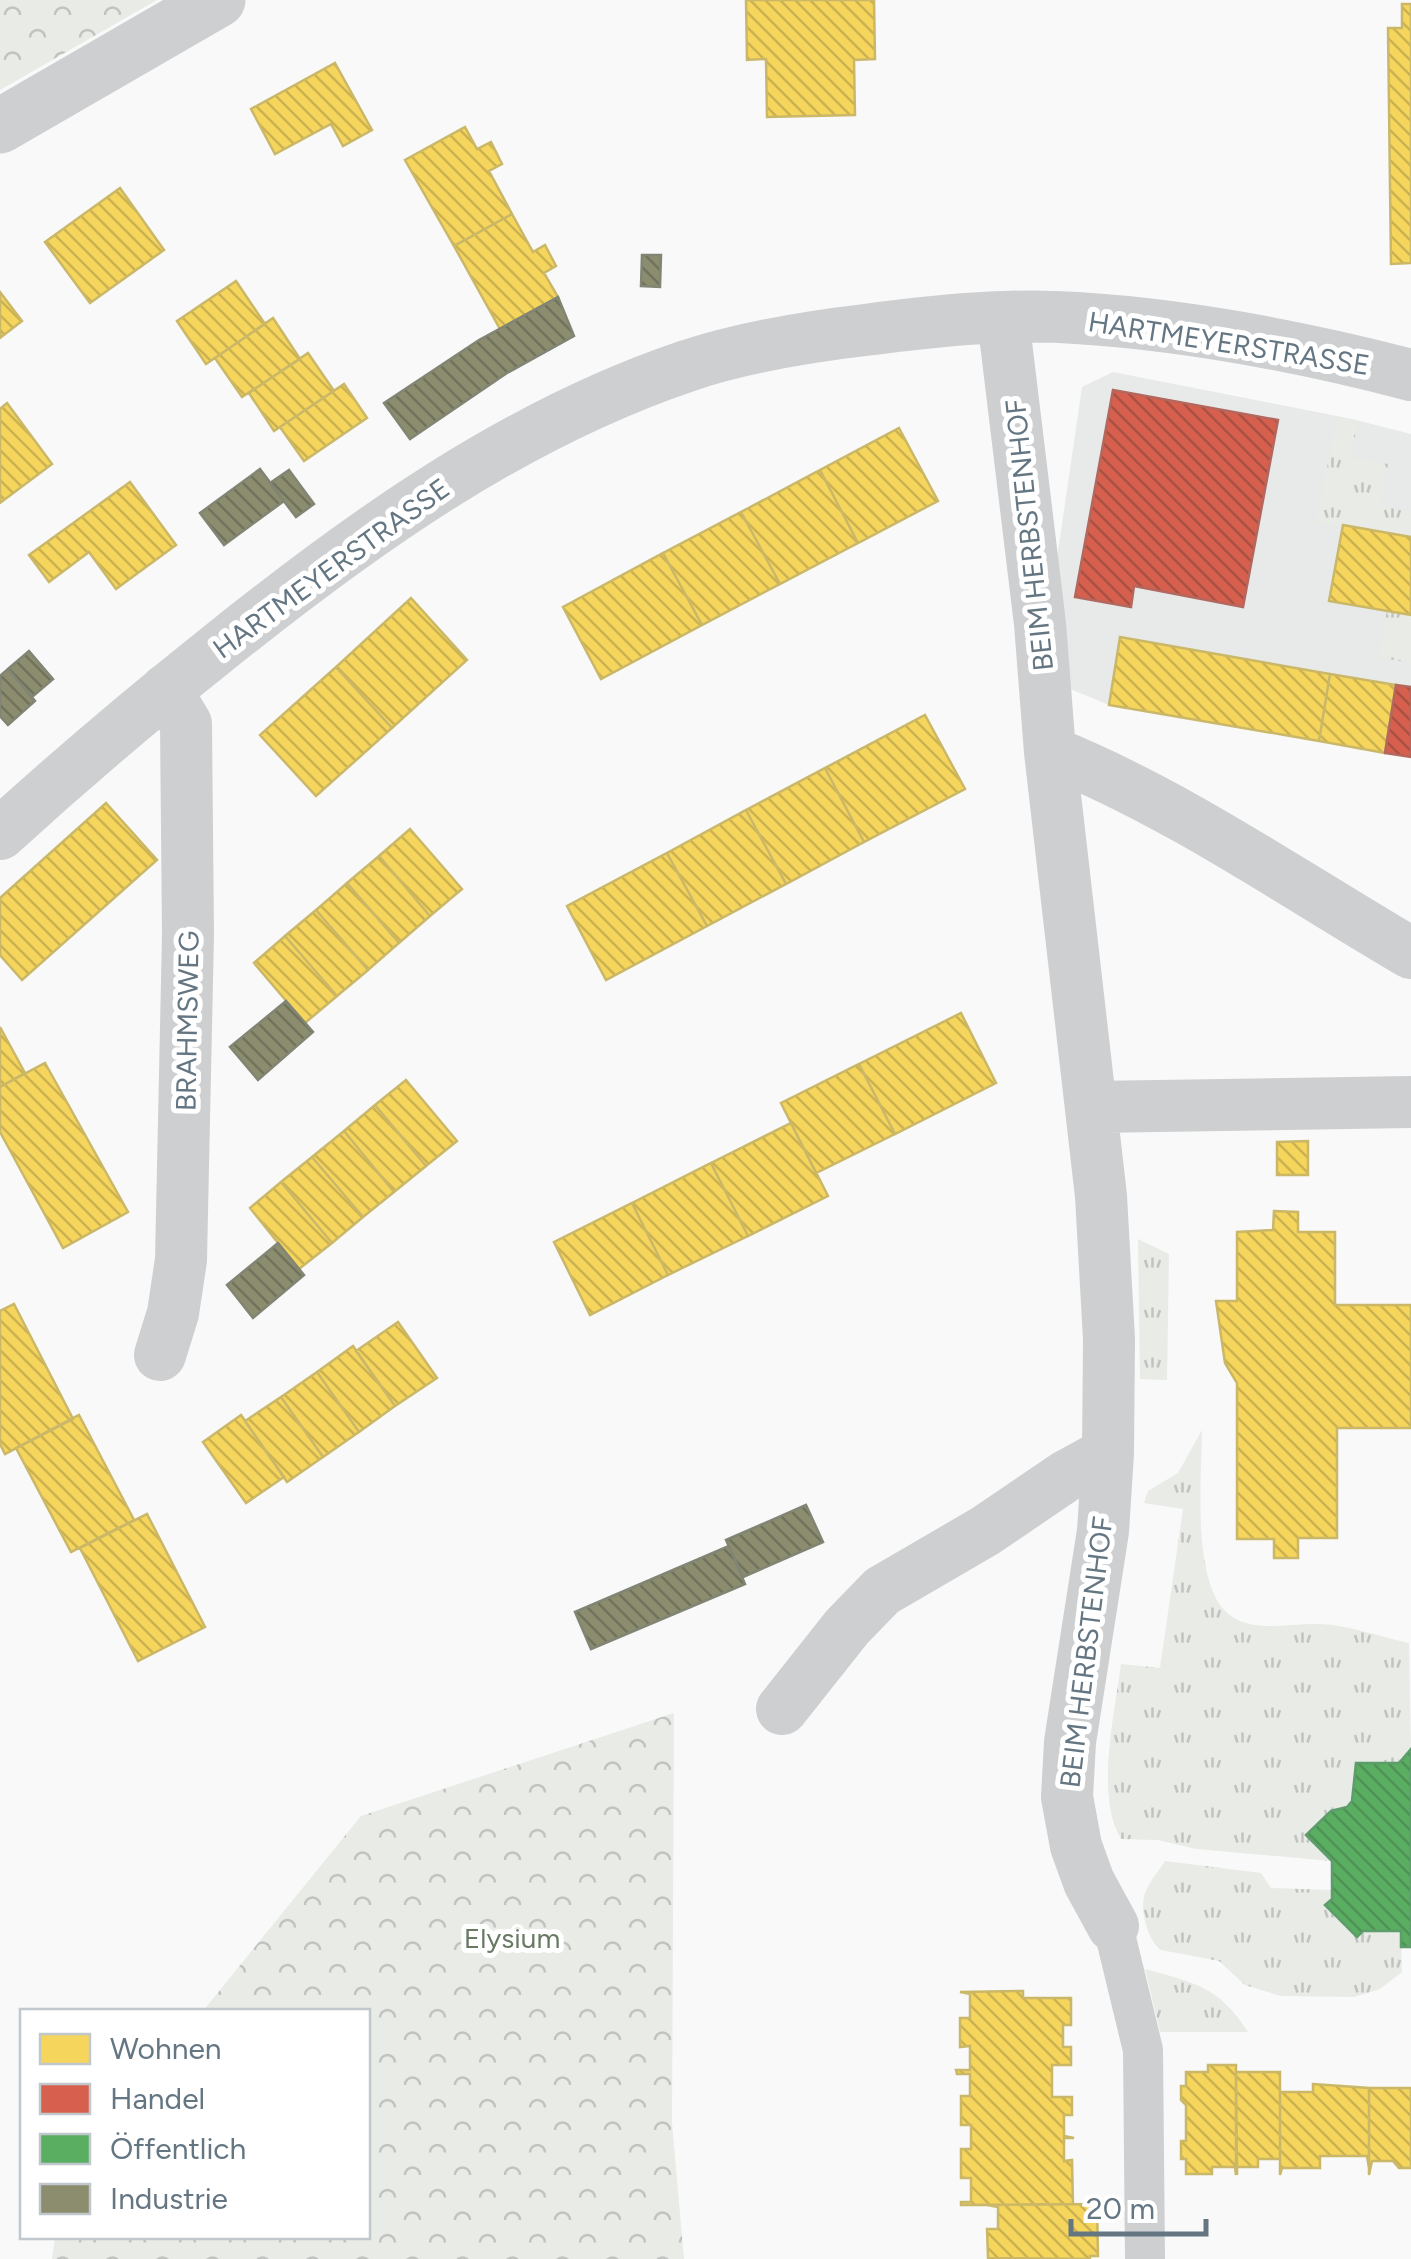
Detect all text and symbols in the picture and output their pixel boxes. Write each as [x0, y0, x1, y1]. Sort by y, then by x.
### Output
street label: HARTMEYERSTRASSE [1086, 304, 1372, 382]
street label: BEIM HERBSTENHOF [998, 397, 1060, 673]
street label: HARTMEYERSTRASSE [206, 471, 456, 665]
street label: BRAHMSWEG [168, 931, 206, 1111]
street label: BEIM HERBSTENHOF [1052, 1514, 1120, 1790]
park label: Elysium [464, 1921, 560, 1955]
legend [20, 2009, 370, 2239]
text: Wohnen [110, 2030, 222, 2067]
text: Handel [110, 2080, 205, 2117]
text: Öffentlich [110, 2130, 246, 2167]
scale bar [1071, 2174, 1206, 2236]
text: Industrie [110, 2180, 228, 2217]
text: 20 m [1086, 2190, 1155, 2227]

